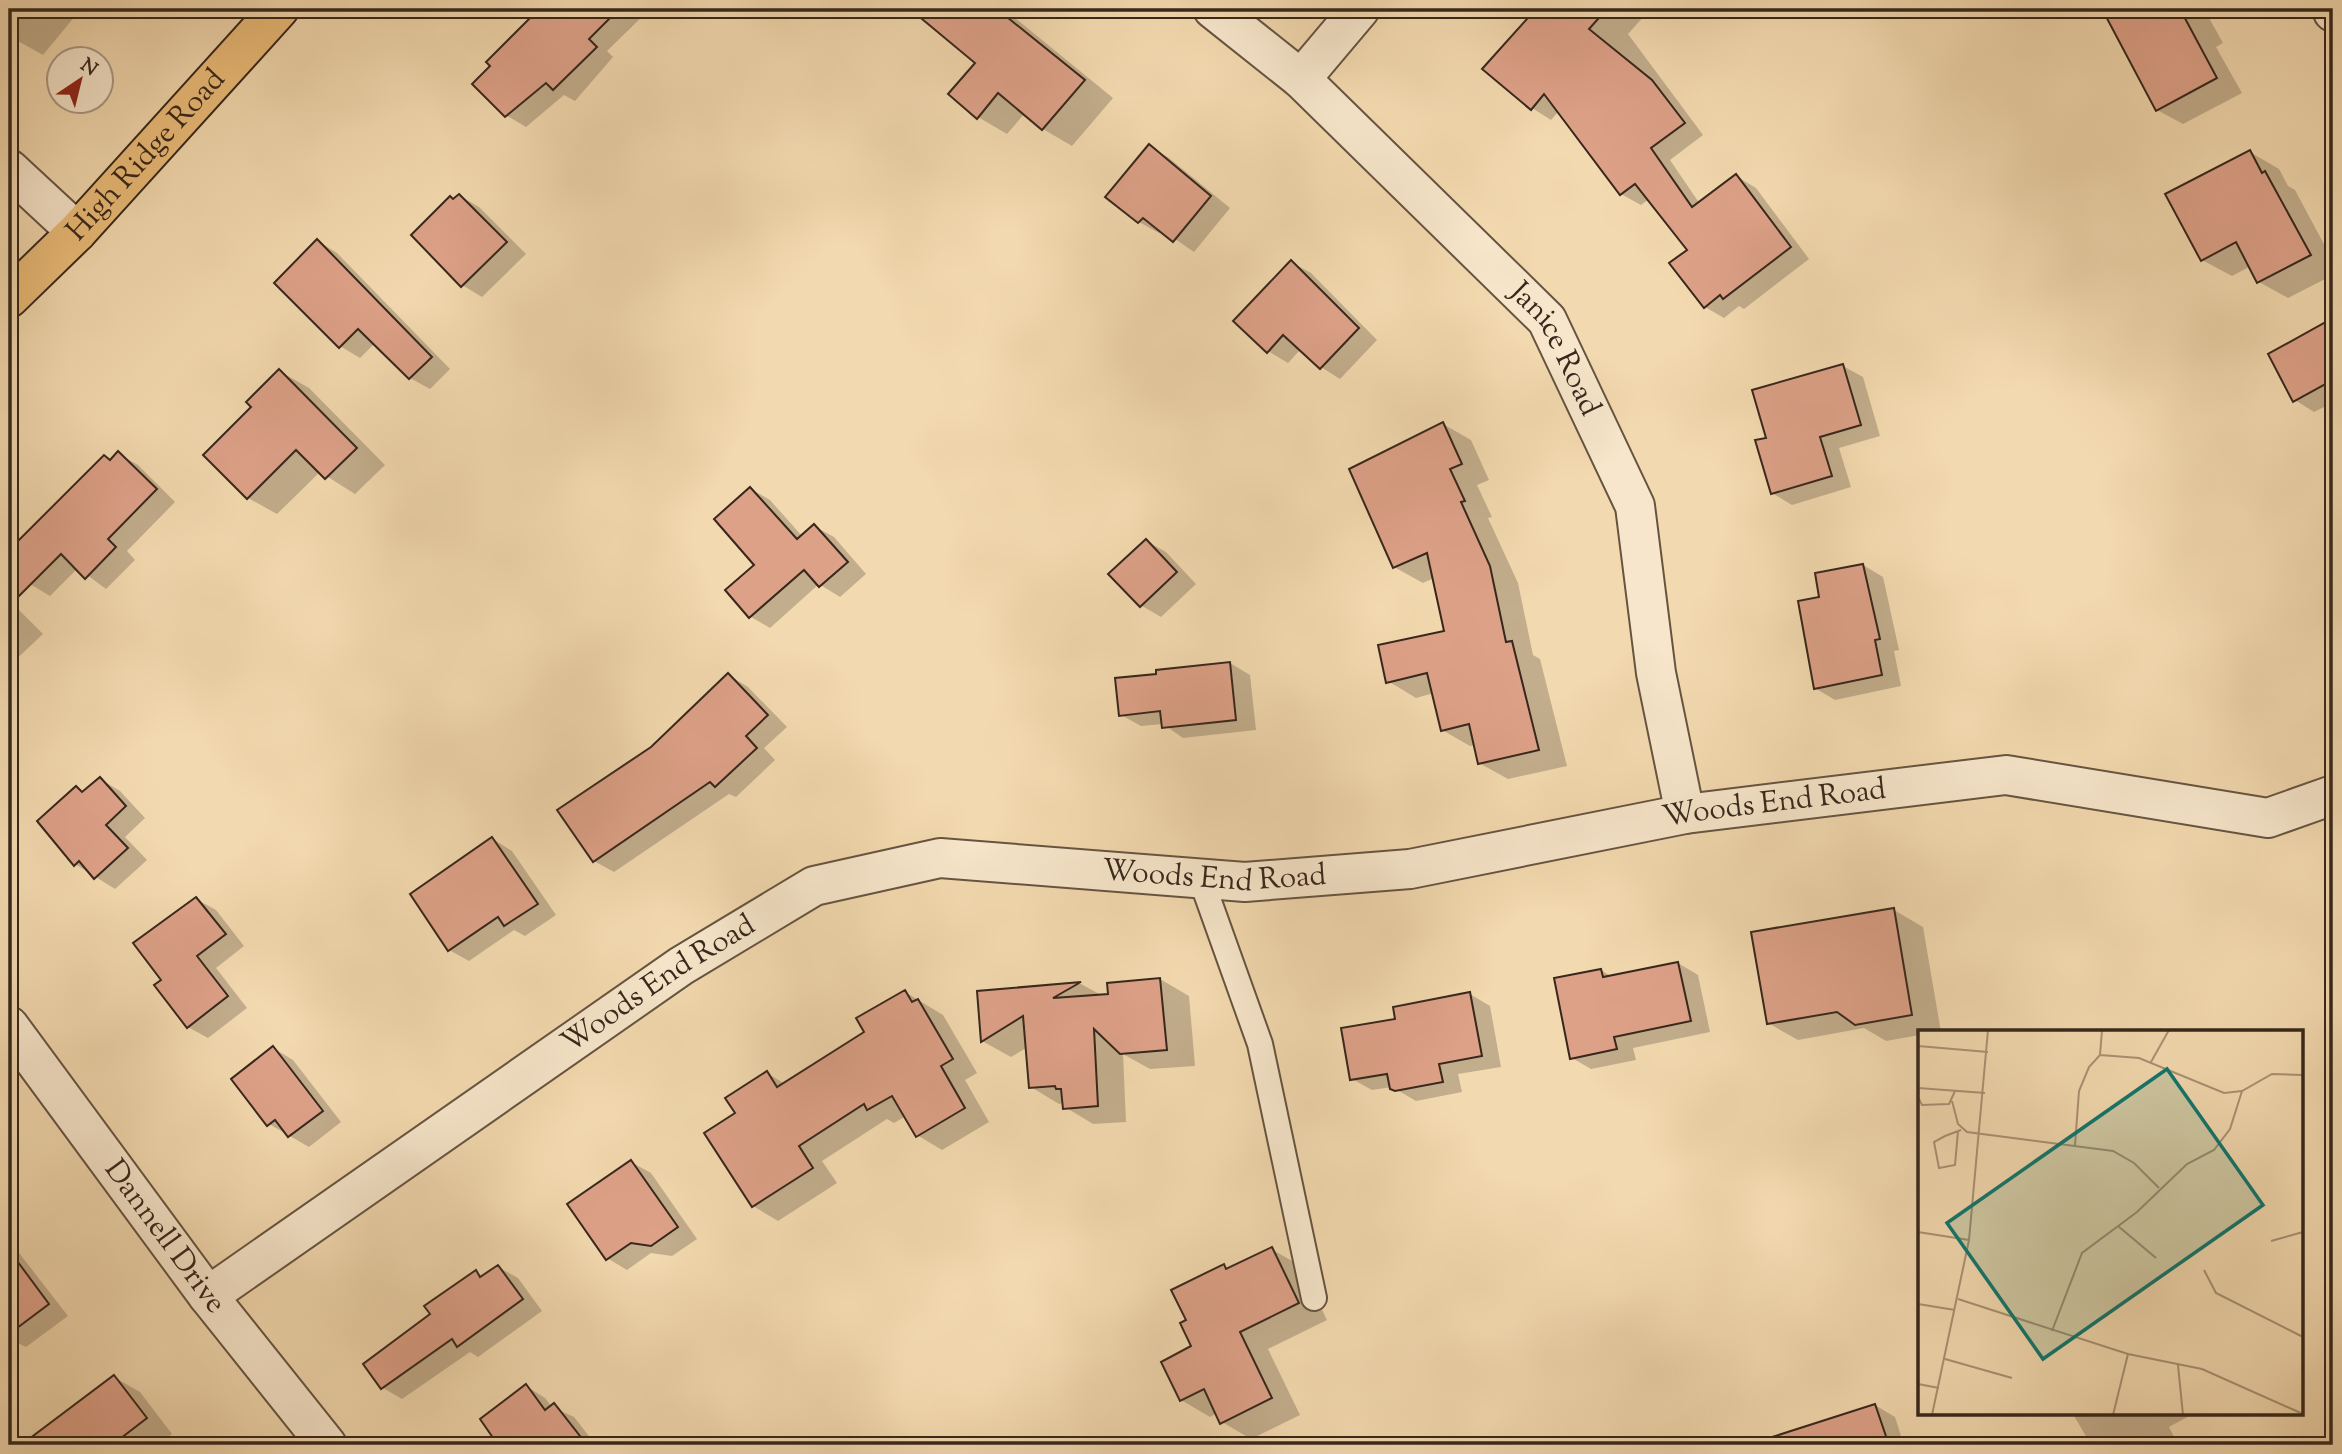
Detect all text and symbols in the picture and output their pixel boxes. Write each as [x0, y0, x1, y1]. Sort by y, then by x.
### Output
north arrow [46, 46, 116, 116]
text: N [74, 53, 102, 84]
street label: High Ridge Road [57, 60, 236, 251]
street label: Janice Road [1498, 271, 1611, 423]
street label: Woods End Road [1659, 768, 1889, 839]
street label: Woods End Road [1100, 849, 1328, 904]
street label: Woods End Road [553, 904, 764, 1064]
inset map [1918, 1030, 2304, 1416]
street label: Dannell Drive [93, 1151, 236, 1323]

